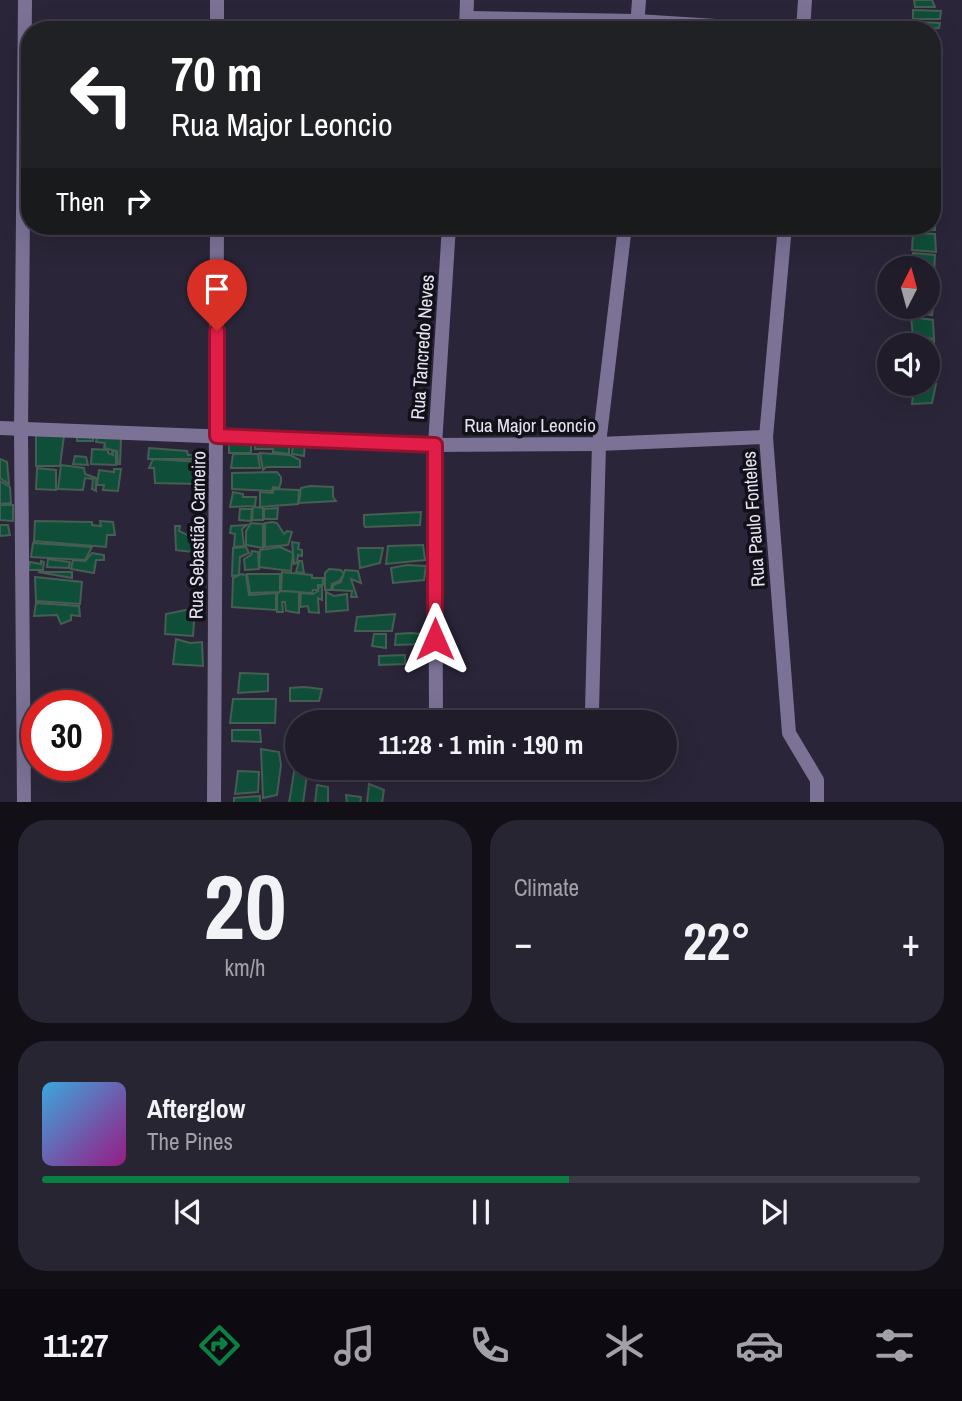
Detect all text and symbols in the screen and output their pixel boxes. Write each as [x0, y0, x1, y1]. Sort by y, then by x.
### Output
text: 70 m [171, 40, 263, 106]
icon: left [56, 49, 147, 140]
text: Rua Major Leoncio [171, 103, 393, 146]
icon: right [119, 182, 157, 220]
text: Then [56, 184, 105, 219]
north arrow [877, 256, 940, 318]
map controls [877, 256, 940, 396]
pin [187, 259, 247, 331]
icon: arrive [198, 270, 236, 308]
street label: Rua Tancredo Neves [404, 273, 440, 420]
button: sound [877, 333, 940, 396]
street label: Rua Major Leoncio [464, 412, 596, 438]
street label: Rua Paulo Fonteles [735, 450, 771, 588]
street label: Rua Sebastião Carneiro [183, 451, 211, 619]
position arrow [398, 602, 472, 676]
speed limit sign: 30 [21, 690, 112, 781]
text: 11:28 · 1 min · 190 m [378, 727, 584, 762]
text: 20 [204, 845, 287, 967]
text: Climate [514, 872, 579, 903]
text: 22° [683, 906, 751, 976]
text: − [514, 917, 532, 968]
text: + [902, 917, 920, 968]
text: km/h [225, 952, 265, 983]
text: Afterglow [147, 1091, 245, 1126]
text: The Pines [147, 1126, 233, 1157]
icon: previous [169, 1193, 207, 1231]
icon: pause [462, 1193, 500, 1231]
icon: next [755, 1193, 793, 1231]
icon: directions [195, 1321, 244, 1370]
icon: music [330, 1321, 379, 1370]
icon: phone [465, 1321, 514, 1370]
icon: climate [600, 1321, 649, 1370]
icon: car [735, 1321, 784, 1370]
icon: filters [870, 1321, 919, 1370]
text: 11:27 [43, 1324, 109, 1367]

